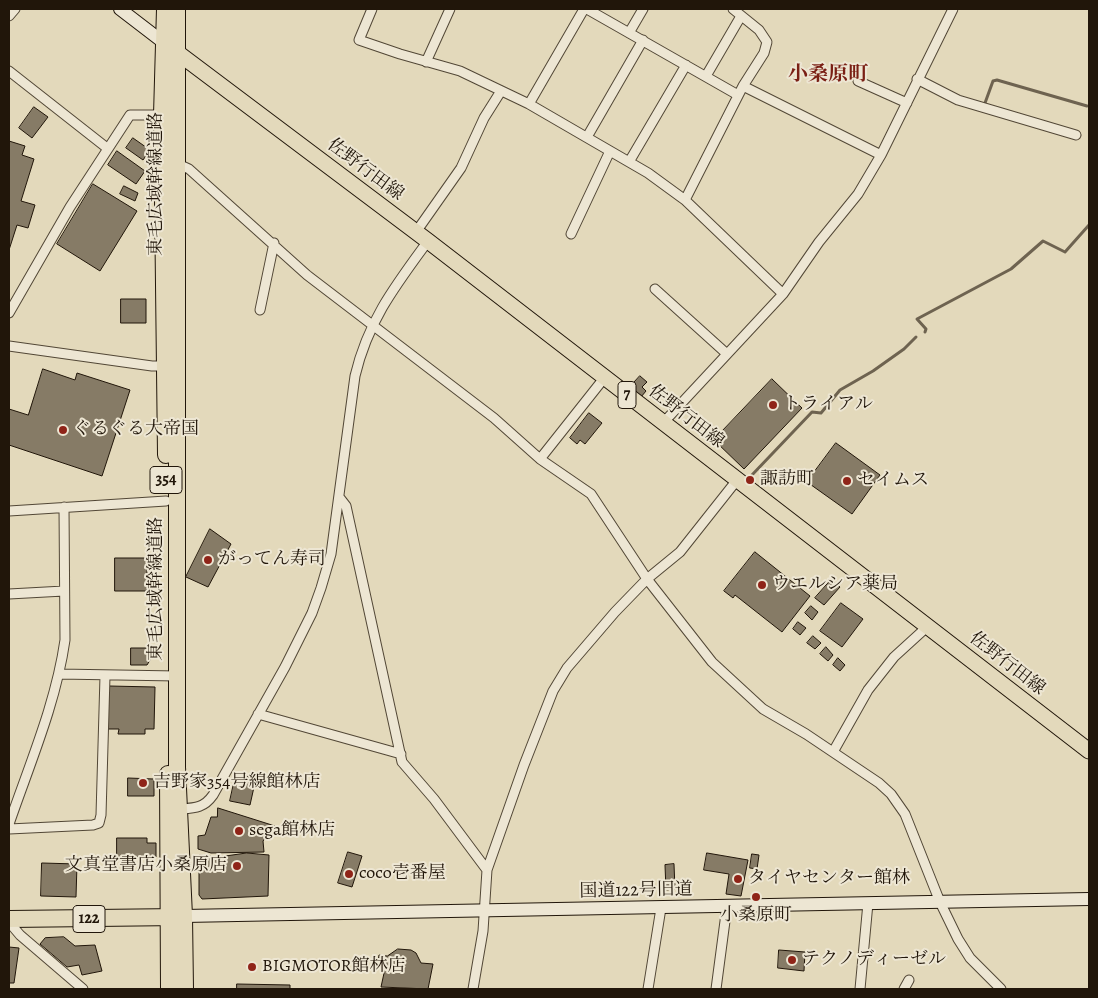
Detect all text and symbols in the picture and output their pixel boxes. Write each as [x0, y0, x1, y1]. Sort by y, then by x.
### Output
district label: 小桑原町 [788, 63, 868, 87]
street label: 東毛広域幹線道路 [146, 112, 168, 256]
street label: 佐野行田線 [323, 134, 407, 206]
street label: 佐野行田線 [644, 381, 728, 453]
road number: 7 [618, 382, 636, 408]
place label: トライアル [783, 394, 873, 416]
marker: トライアル [767, 399, 779, 411]
place label: ぐるぐる大帝国 [73, 419, 199, 441]
marker: ぐるぐる大帝国 [57, 424, 69, 436]
road number: 354 [150, 466, 182, 494]
place label: 諏訪町 [760, 469, 814, 491]
place label: セイムス [857, 470, 929, 492]
marker: 諏訪町 [744, 474, 756, 486]
marker: セイムス [841, 475, 853, 487]
street label: 東毛広域幹線道路 [146, 517, 168, 661]
place label: がってん寿司 [218, 549, 326, 571]
marker: がってん寿司 [202, 554, 214, 566]
place label: ウエルシア薬局 [772, 574, 898, 596]
marker: ウエルシア薬局 [756, 579, 768, 591]
street label: 佐野行田線 [965, 628, 1049, 700]
place label: 吉野家354号線館林店 [153, 772, 320, 794]
marker: 吉野家354号線館林店 [137, 777, 149, 789]
place label: sega館林店 [249, 820, 335, 842]
marker: sega館林店 [233, 825, 245, 837]
place label: 文真堂書店小桑原店 [65, 855, 227, 877]
marker: 文真堂書店小桑原店 [231, 860, 243, 872]
place label: coco壱番屋 [359, 863, 446, 885]
marker: coco壱番屋 [343, 868, 355, 880]
place label: タイヤセンター館林 [748, 868, 910, 890]
marker: タイヤセンター館林 [732, 873, 744, 885]
street label: 国道122号旧道 [579, 879, 693, 903]
marker: 小桑原町 [750, 891, 762, 903]
place label: 小桑原町 [720, 905, 792, 927]
road number: 122 [73, 906, 105, 932]
place label: テクノディーゼル [802, 949, 946, 971]
marker: テクノディーゼル [786, 954, 798, 966]
place label: BIGMOTOR館林店 [262, 956, 406, 978]
marker: BIGMOTOR館林店 [246, 961, 258, 973]

